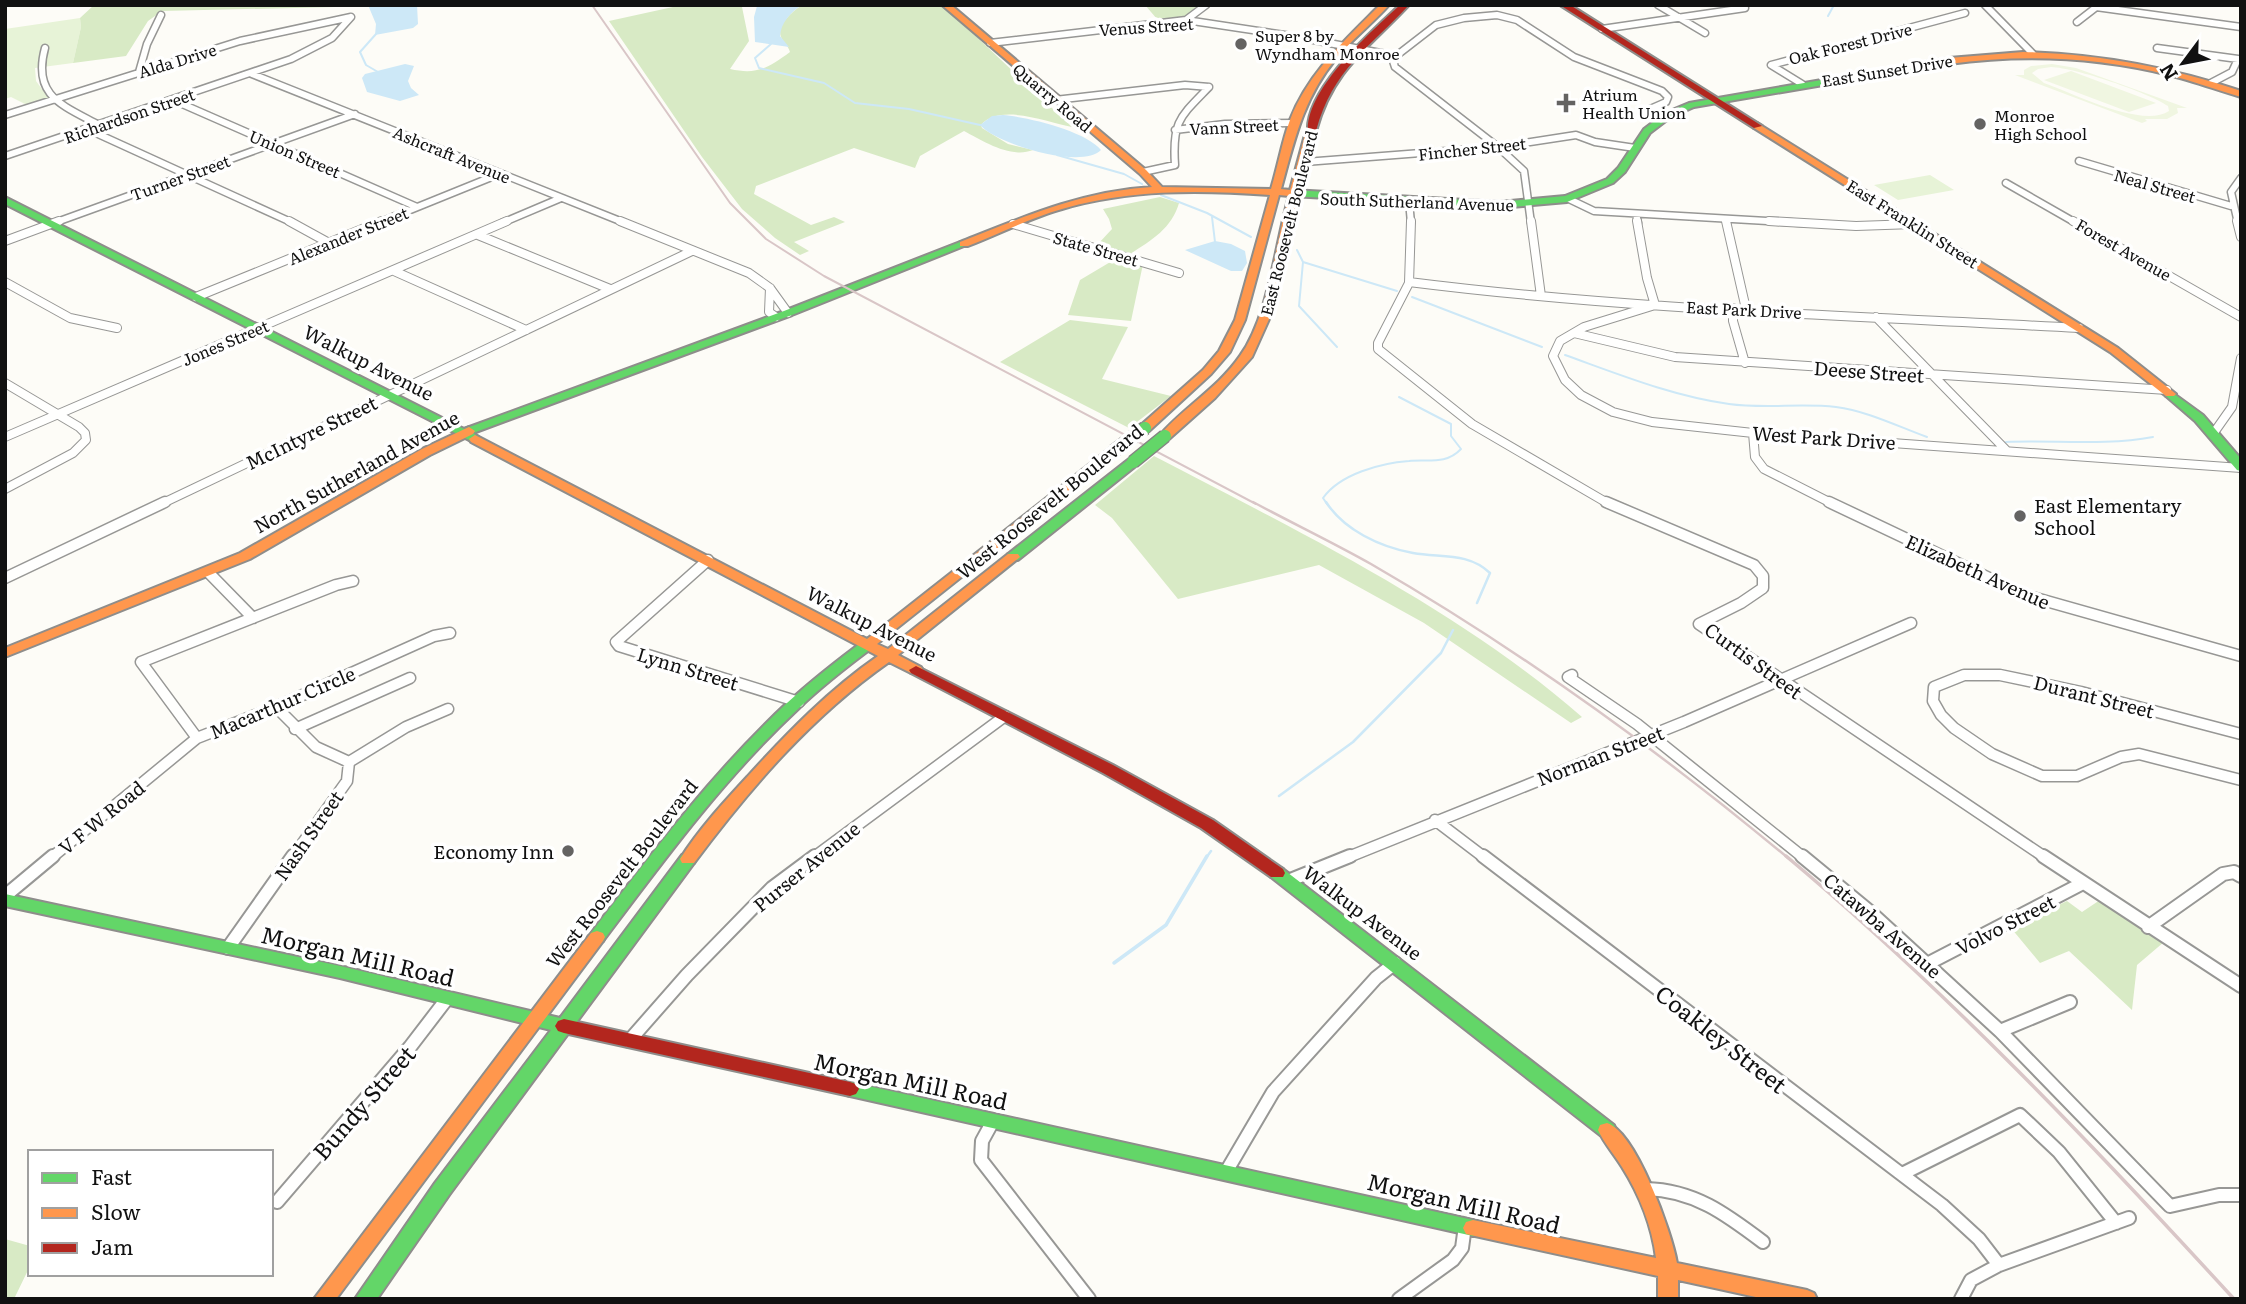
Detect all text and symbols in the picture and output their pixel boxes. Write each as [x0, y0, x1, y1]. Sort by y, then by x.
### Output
street label: Venus Street [1098, 11, 1195, 41]
street label: Oak Forest Drive [1786, 16, 1914, 70]
place label: Super 8 by Wyndham Monroe [1255, 23, 1400, 65]
north arrow [2148, 28, 2218, 98]
marker: Super 8 by Wyndham Monroe [1233, 36, 1249, 52]
street label: Alda Drive [135, 37, 219, 83]
street label: East Sunset Drive [1820, 48, 1954, 92]
street label: Quarry Road [1008, 57, 1098, 138]
text: N [2152, 58, 2184, 87]
street label: Richardson Street [60, 81, 198, 149]
place label: Atrium Health Union [1582, 82, 1686, 124]
marker: Atrium Health Union [1556, 93, 1576, 113]
place label: Monroe High School [1994, 103, 2087, 145]
street label: Vann Street [1189, 112, 1280, 140]
marker: Monroe High School [1972, 116, 1988, 132]
street label: Ashcraft Avenue [390, 119, 514, 189]
street label: Union Street [246, 123, 345, 183]
street label: East Roosevelt Boulevard [1253, 127, 1323, 318]
street label: Fincher Street [1417, 130, 1528, 166]
street label: Turner Street [127, 148, 234, 206]
street label: Neal Street [2111, 162, 2199, 208]
street label: East Franklin Street [1842, 173, 1984, 274]
street label: South Sutherland Avenue [1320, 186, 1514, 216]
street label: Alexander Street [284, 200, 412, 270]
street label: Forest Avenue [2072, 212, 2176, 286]
street label: State Street [1051, 224, 1142, 272]
street label: East Park Drive [1686, 294, 1802, 324]
street label: Jones Street [178, 313, 273, 371]
street label: Walkup Avenue [299, 317, 439, 407]
street label: Deese Street [1813, 353, 1925, 389]
street label: McIntyre Street [240, 388, 382, 476]
street label: North Sutherland Avenue [248, 403, 464, 539]
street label: West Roosevelt Boulevard [950, 417, 1149, 585]
street label: West Park Drive [1751, 418, 1897, 456]
place label: East Elementary School [2034, 491, 2181, 541]
marker: East Elementary School [2012, 508, 2028, 524]
street label: Elizabeth Avenue [1901, 527, 2055, 615]
street label: Walkup Avenue [802, 578, 942, 668]
street label: Curtis Street [1699, 615, 1809, 705]
street label: Lynn Street [634, 639, 743, 697]
street label: Macarthur Circle [205, 659, 359, 745]
street label: Durant Street [2031, 667, 2158, 725]
street label: Norman Street [1532, 718, 1668, 792]
street label: West Roosevelt Boulevard [538, 772, 704, 973]
street label: V F W Road [52, 773, 150, 861]
street label: Nash Street [267, 784, 350, 886]
street label: Purser Avenue [747, 814, 866, 918]
place label: Economy Inn [433, 837, 554, 865]
marker: Economy Inn [560, 843, 576, 859]
street label: Walkup Avenue [1298, 858, 1429, 966]
street label: Catawba Avenue [1818, 866, 1948, 984]
street label: Volvo Street [1950, 887, 2060, 961]
street label: Morgan Mill Road [258, 916, 458, 994]
street label: Coakley Street [1649, 976, 1796, 1101]
street label: Bundy Street [304, 1037, 423, 1167]
street label: Morgan Mill Road [811, 1043, 1011, 1117]
legend [28, 1150, 273, 1276]
text: Fast [91, 1160, 132, 1191]
street label: Morgan Mill Road [1364, 1163, 1564, 1241]
text: Slow [91, 1195, 141, 1226]
text: Jam [91, 1230, 133, 1261]

